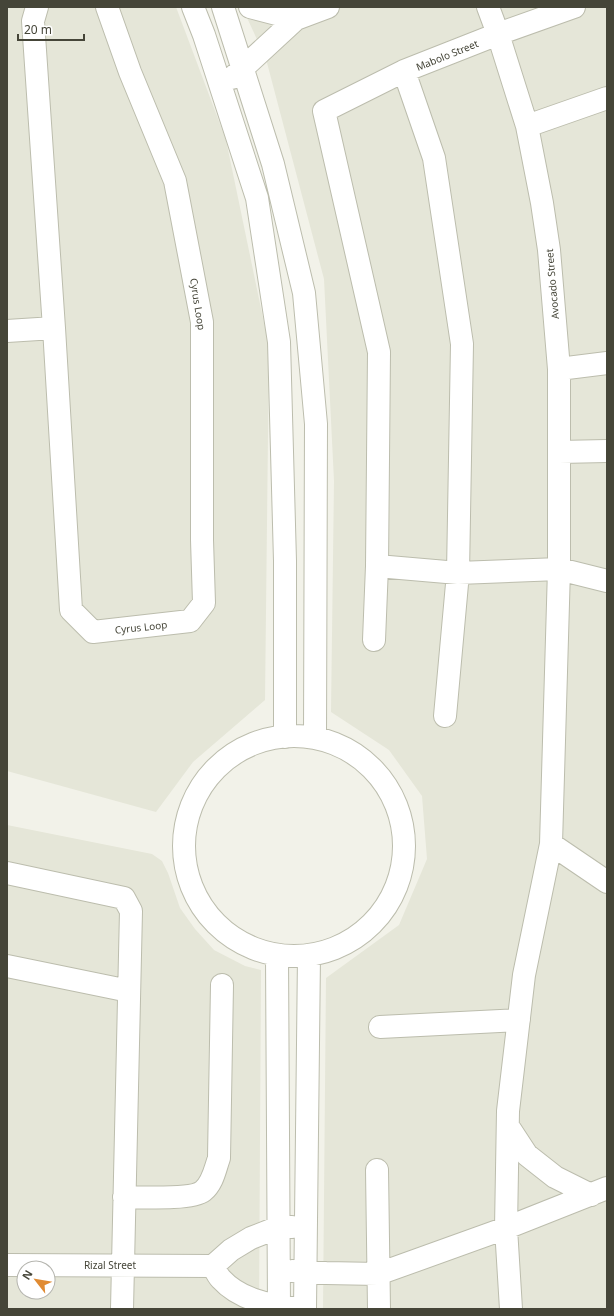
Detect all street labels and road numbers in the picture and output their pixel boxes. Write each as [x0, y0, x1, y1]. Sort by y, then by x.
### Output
street label: Mabolo Street [414, 36, 481, 74]
street label: Avocado Street [542, 248, 562, 320]
street label: Cyrus Loop [187, 277, 209, 331]
street label: Cyrus Loop [114, 617, 168, 637]
street label: Rizal Street [84, 1258, 136, 1272]

